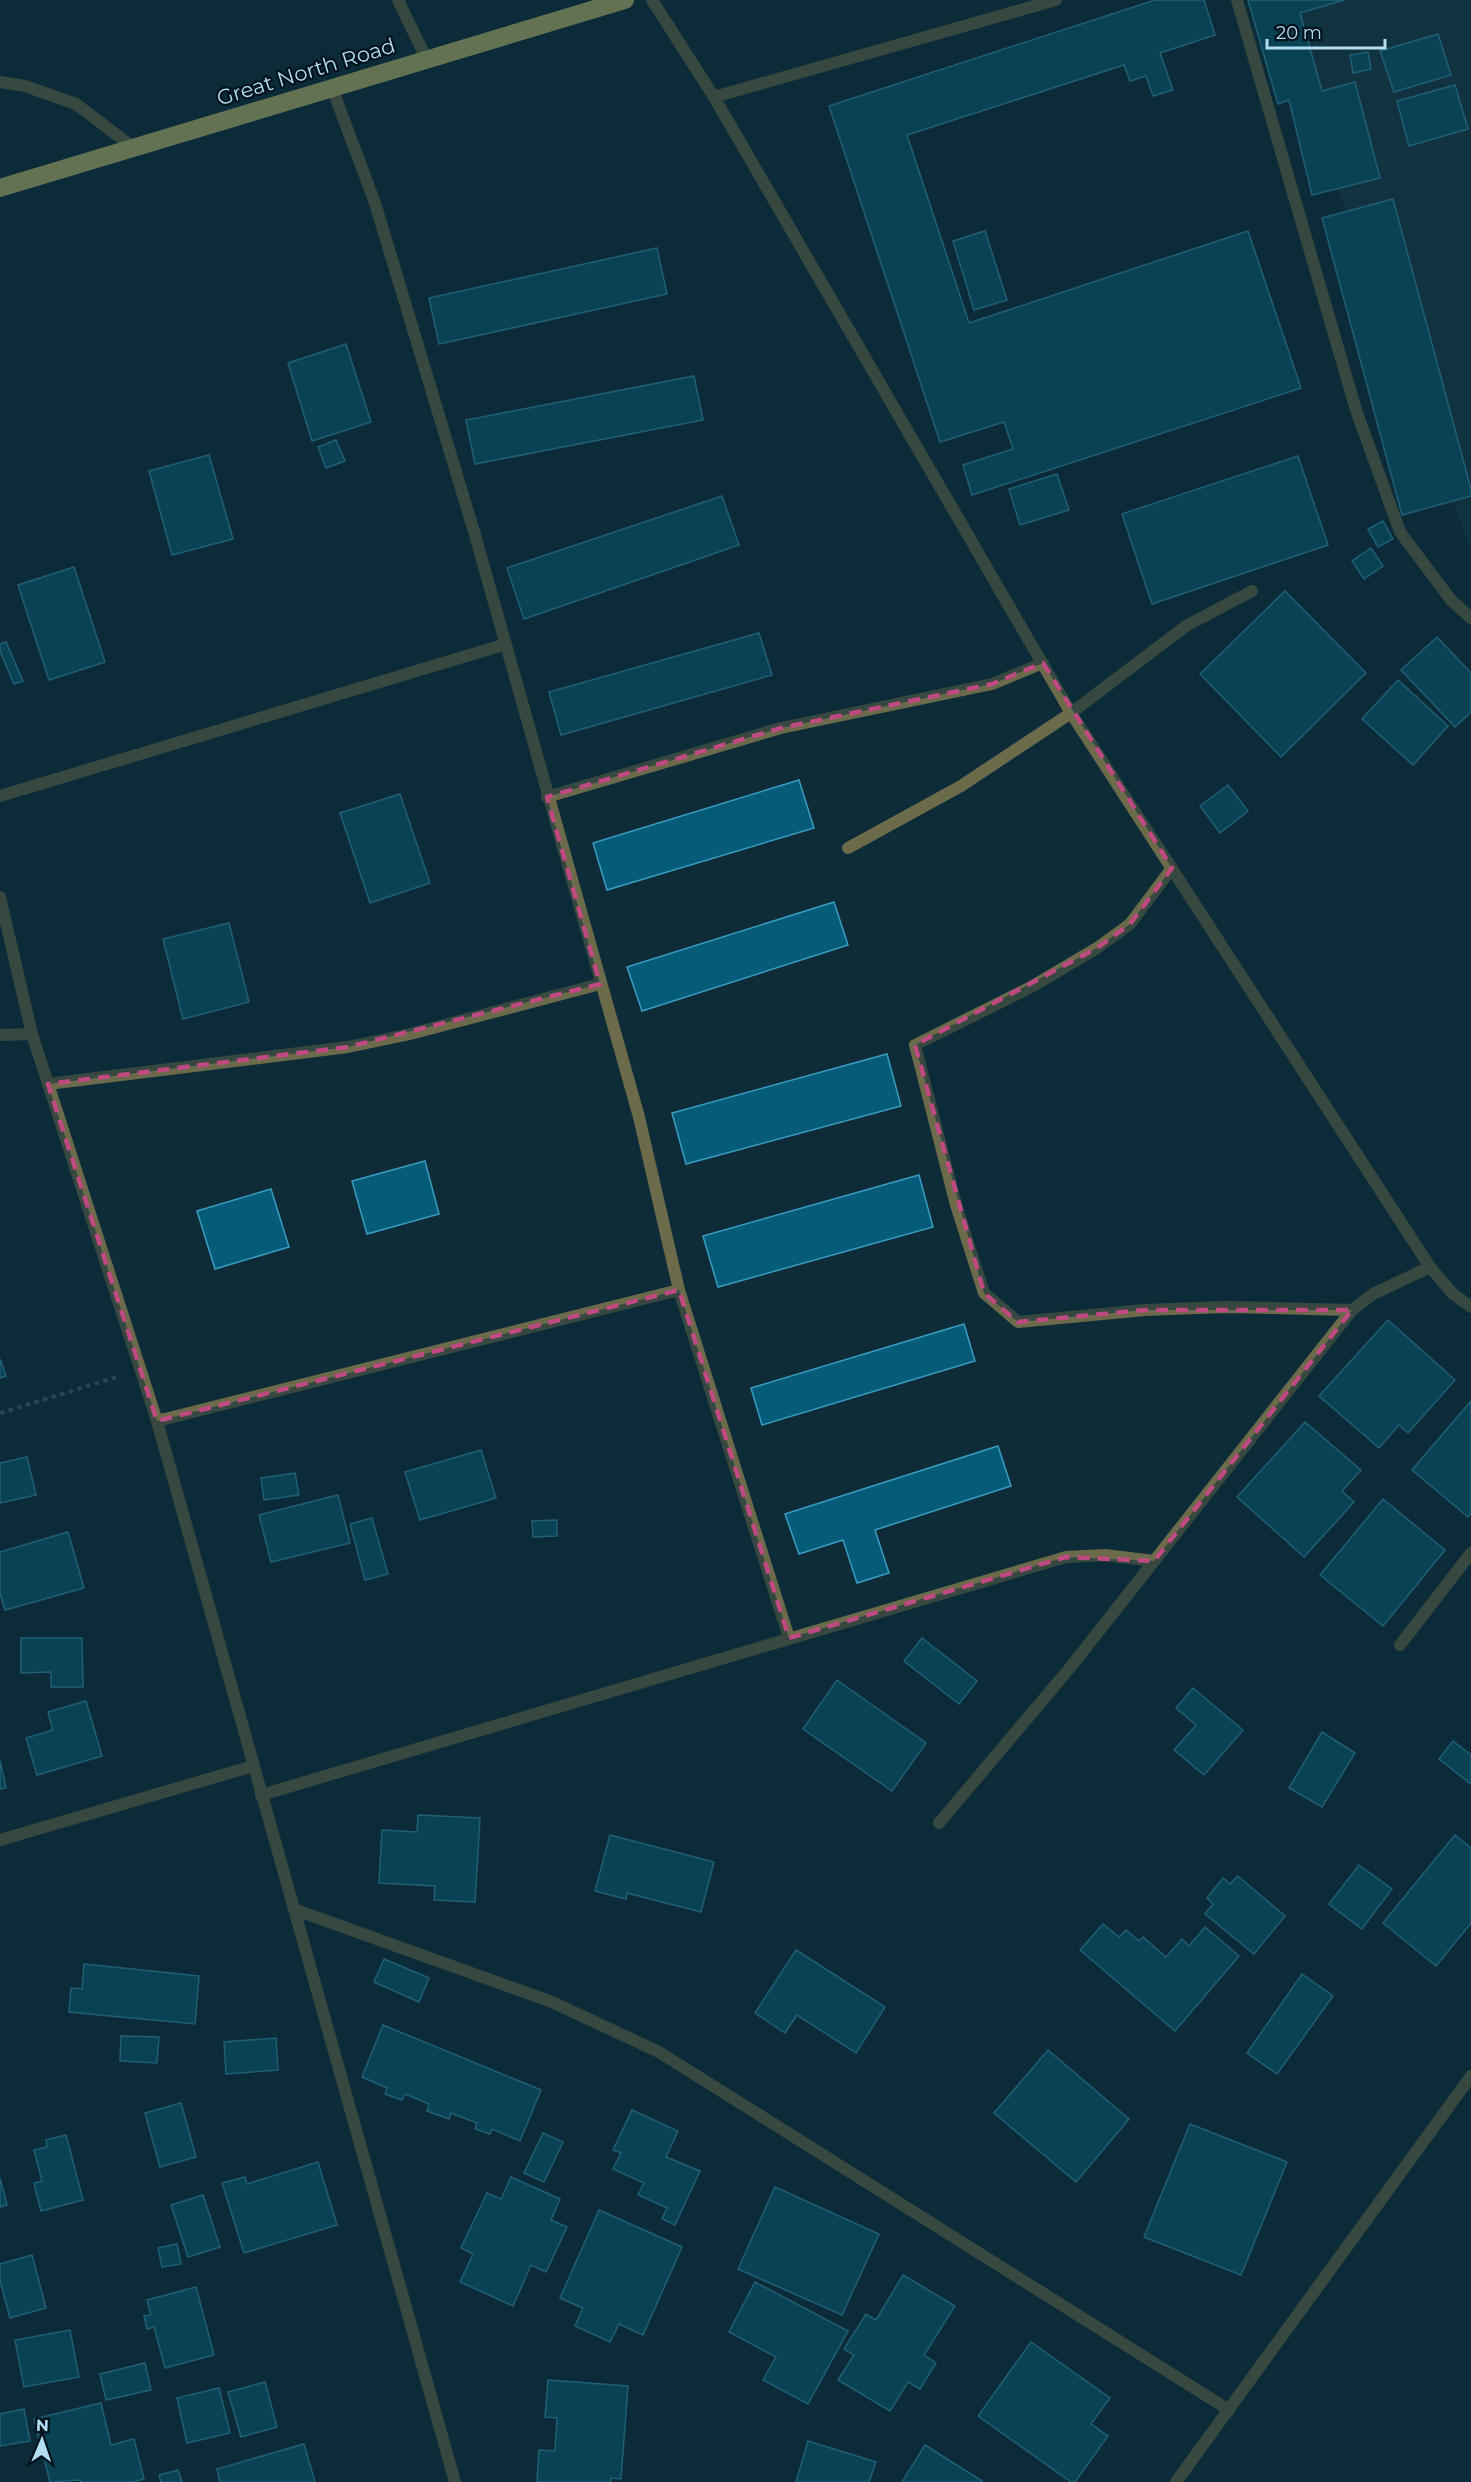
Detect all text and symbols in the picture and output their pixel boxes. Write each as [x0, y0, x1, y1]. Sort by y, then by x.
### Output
scale bar [1267, 12, 1386, 50]
text: 20 m [1276, 22, 1322, 44]
street label: Great North Road [214, 32, 398, 111]
north arrow [12, 2410, 72, 2470]
text: N [36, 2416, 49, 2435]

